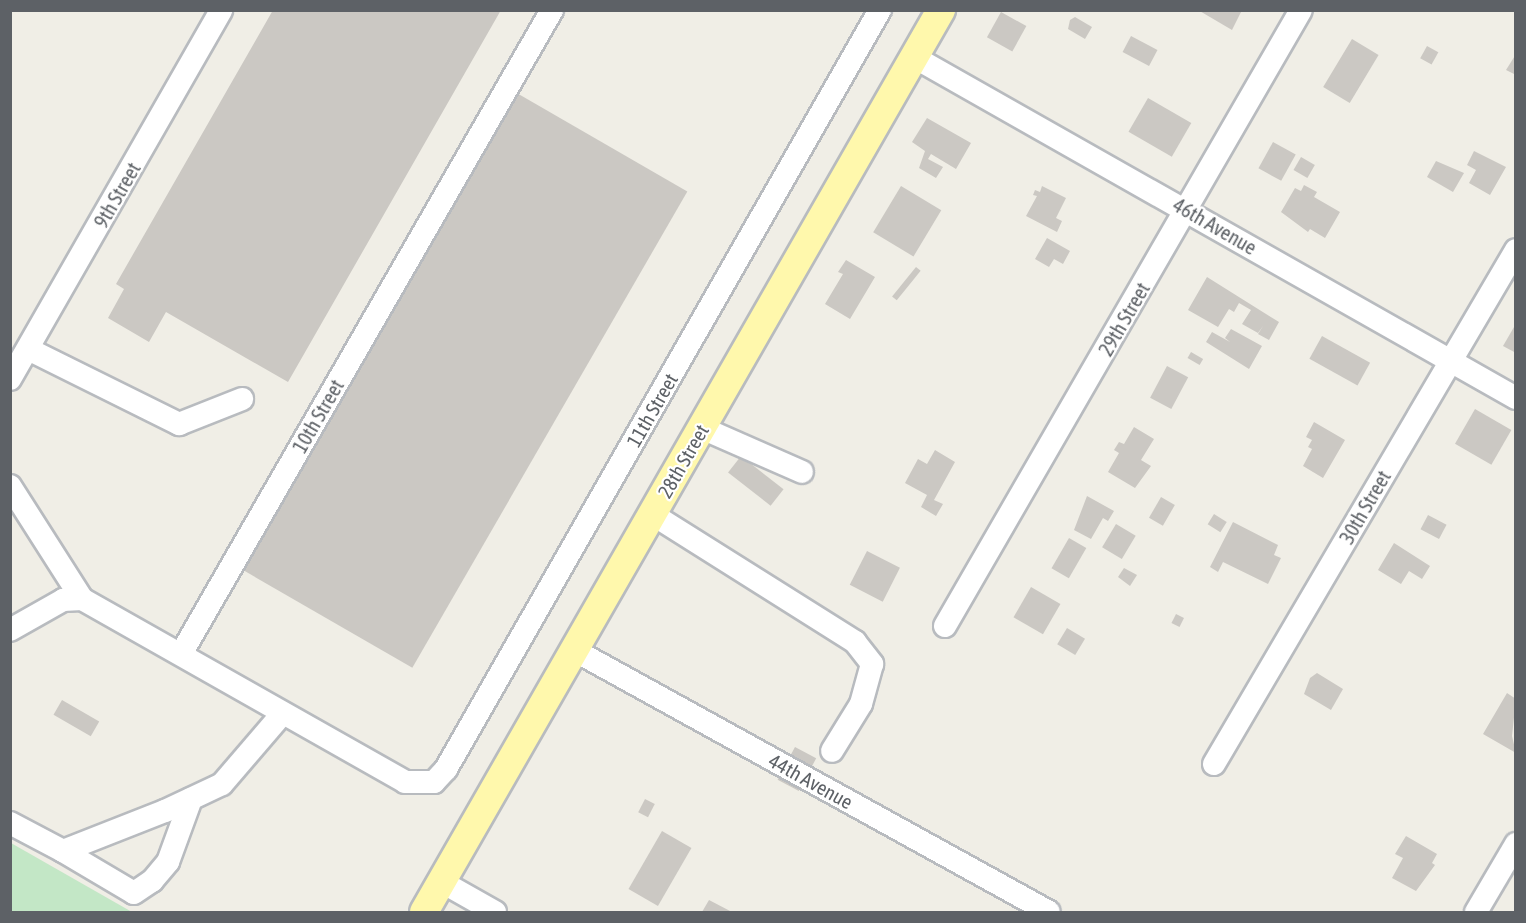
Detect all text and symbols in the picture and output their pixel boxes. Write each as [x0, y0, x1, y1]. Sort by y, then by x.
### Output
street label: 9th Street [89, 158, 145, 232]
street label: 46th Avenue [1169, 193, 1261, 259]
street label: 29th Street [1093, 278, 1155, 360]
street label: 11th Street [621, 369, 683, 451]
street label: 10th Street [287, 375, 349, 457]
street label: 28th Street [652, 420, 714, 502]
street label: 30th Street [1334, 466, 1396, 548]
street label: 44th Avenue [765, 748, 857, 814]

